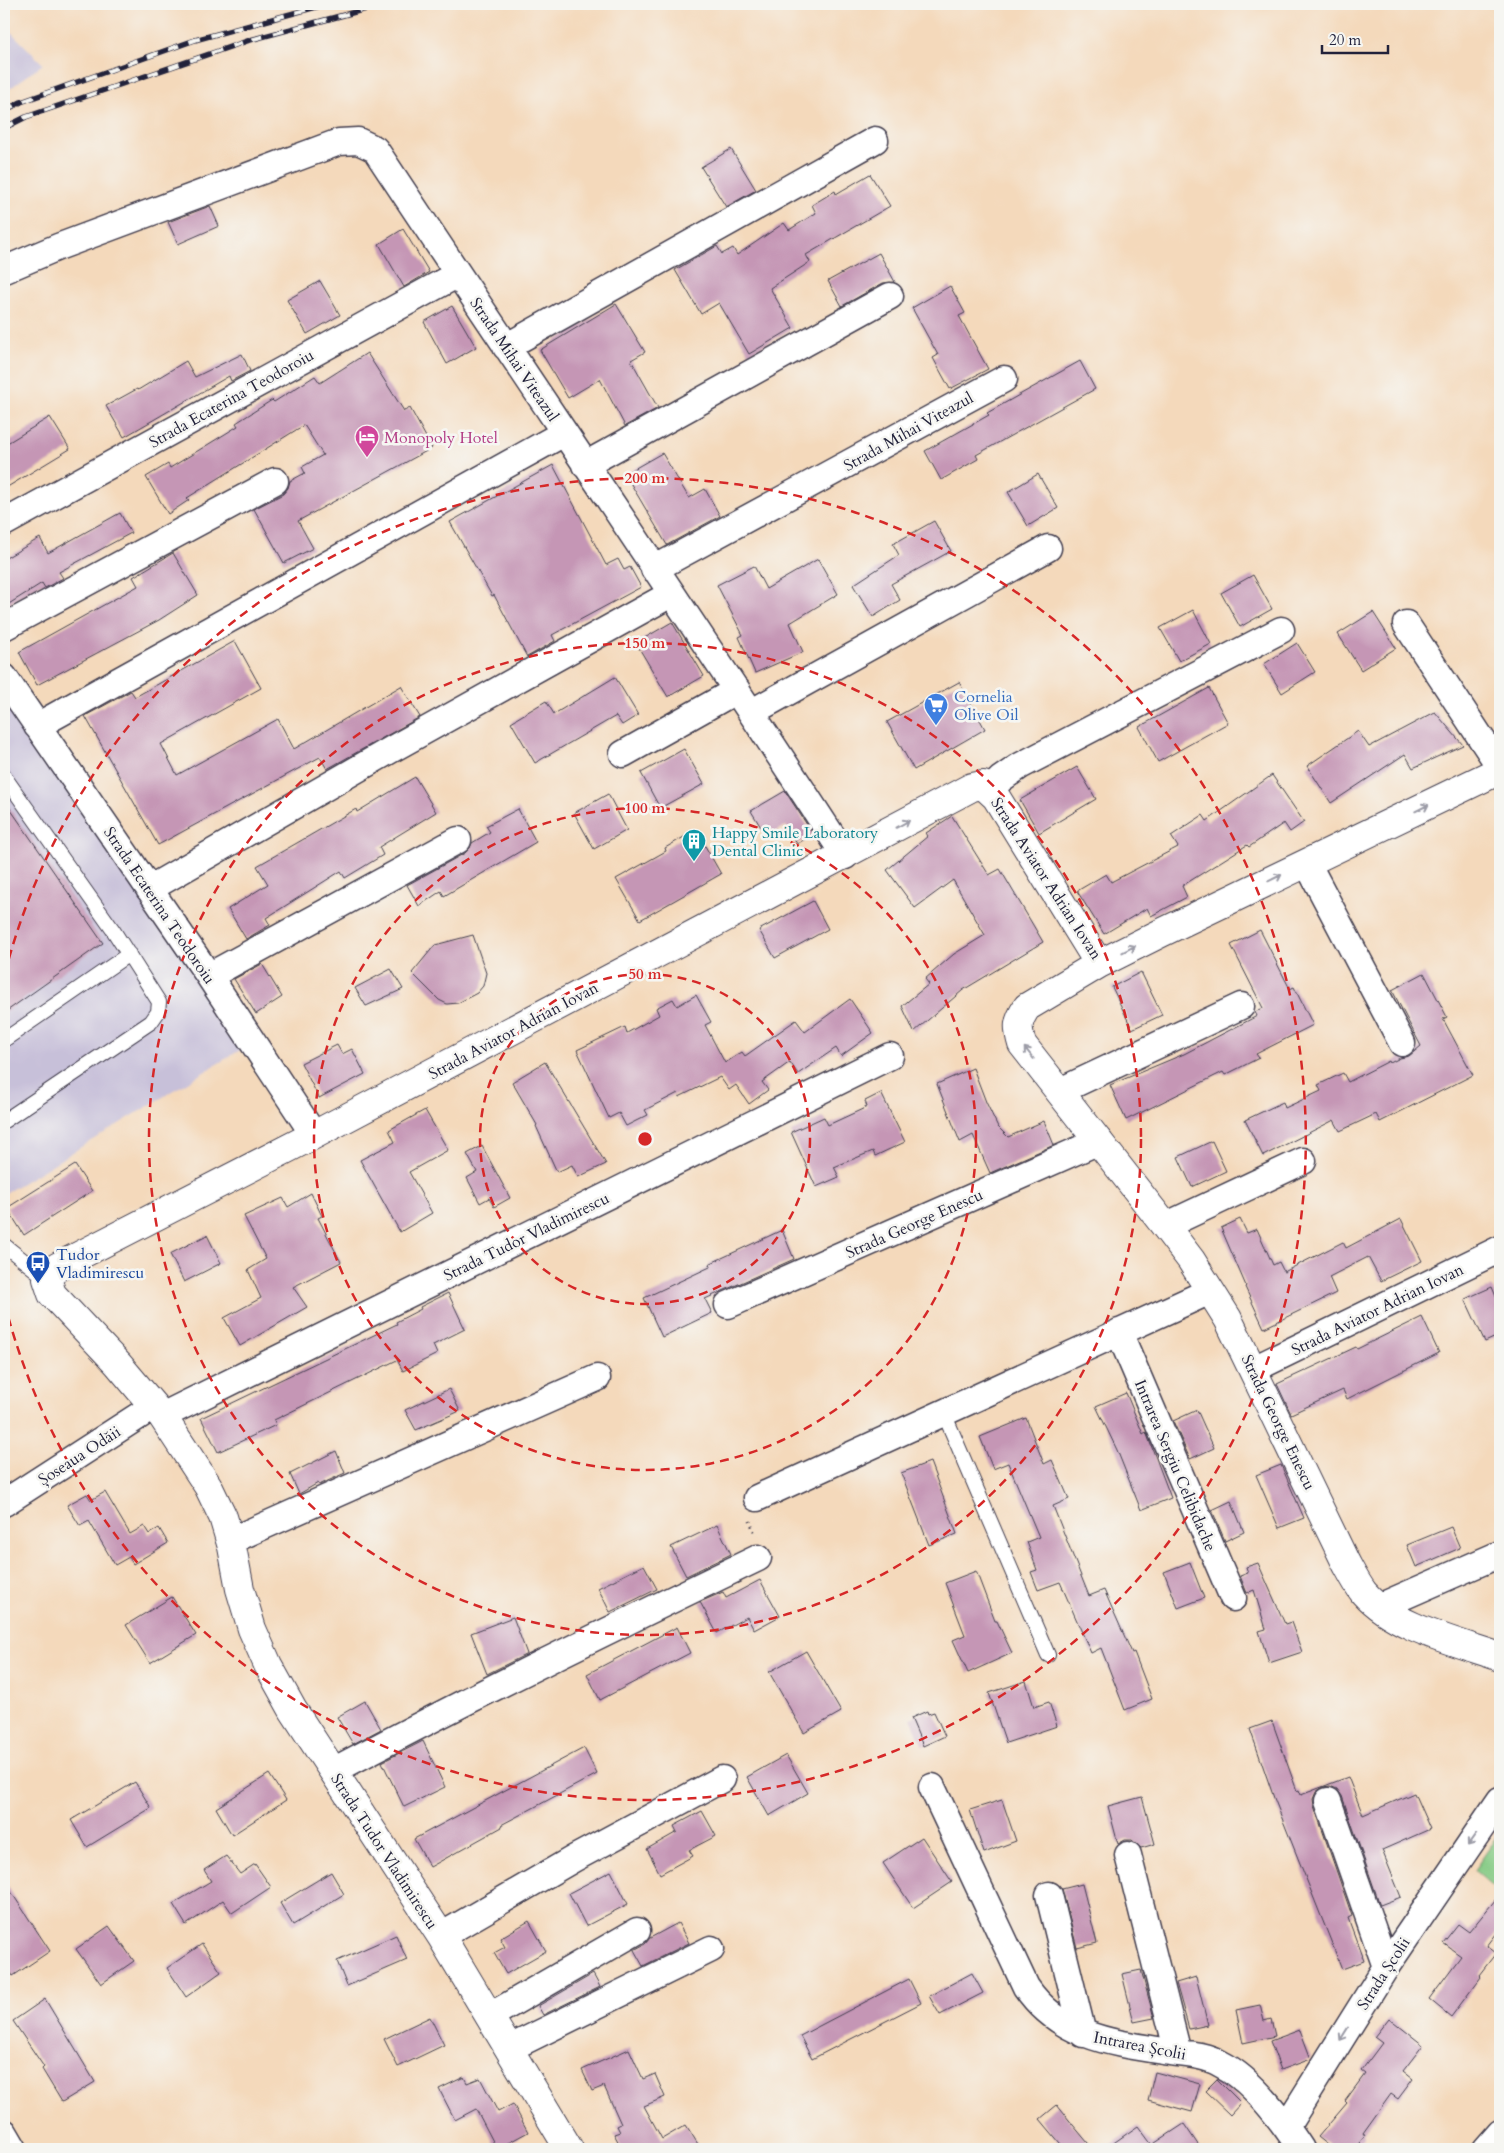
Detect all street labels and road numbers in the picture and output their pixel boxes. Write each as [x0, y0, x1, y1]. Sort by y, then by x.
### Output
street label: Strada Mihai Viteazul [464, 293, 564, 426]
street label: Strada Ecaterina Teodoroiu [145, 344, 318, 453]
street label: Strada Mihai Viteazul [840, 387, 977, 477]
street label: Strada Aviator Adrian Iovan [985, 793, 1107, 964]
street label: Strada Ecaterina Teodoroiu [98, 823, 220, 989]
street label: Strada Aviator Adrian Iovan [425, 977, 602, 1085]
street label: Strada George Enescu [842, 1184, 987, 1264]
street label: Strada Tudor Vladimirescu [440, 1187, 613, 1287]
street label: Strada Aviator Adrian Iovan [1288, 1259, 1467, 1361]
street label: Strada George Enescu [1236, 1351, 1321, 1494]
street label: Intrarea Sergiu Celibidache [1129, 1376, 1221, 1554]
street label: Șoseaua Odăii [34, 1421, 126, 1491]
street label: Strada Tudor Vladimirescu [325, 1769, 443, 1934]
street label: Strada Școlii [1352, 1933, 1416, 2014]
street label: Intrarea Școlii [1092, 2026, 1188, 2066]

